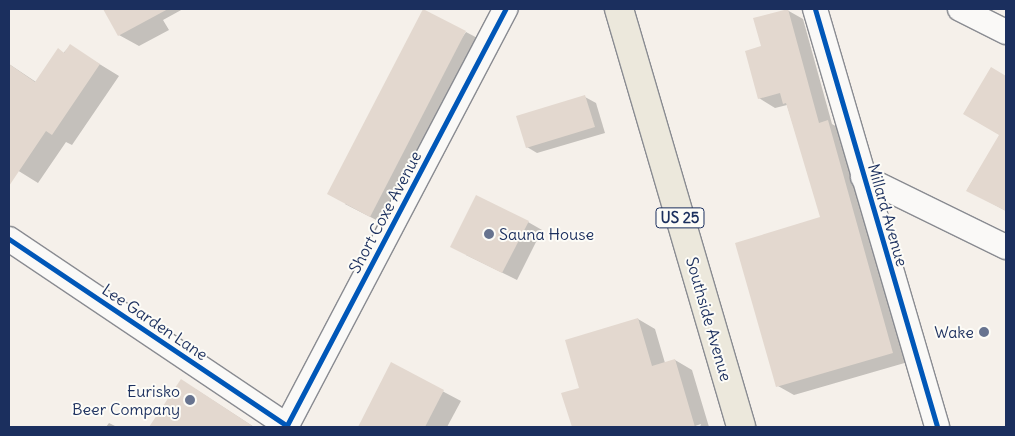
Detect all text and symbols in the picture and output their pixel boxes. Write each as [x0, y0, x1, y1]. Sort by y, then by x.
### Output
street label: Short Coxe Avenue [345, 148, 425, 276]
street label: Millard Avenue [864, 161, 912, 269]
road number: US 25 [655, 206, 705, 230]
place label: Sauna House [499, 224, 594, 244]
marker: Sauna House [483, 228, 495, 240]
street label: Southside Avenue [682, 255, 736, 383]
street label: Lee Garden Lane [99, 280, 211, 364]
place label: Wake [934, 322, 974, 342]
marker: Wake [978, 326, 990, 338]
place label: Eurisko Beer Company [72, 381, 180, 419]
marker: Eurisko Beer Company [184, 394, 196, 406]

